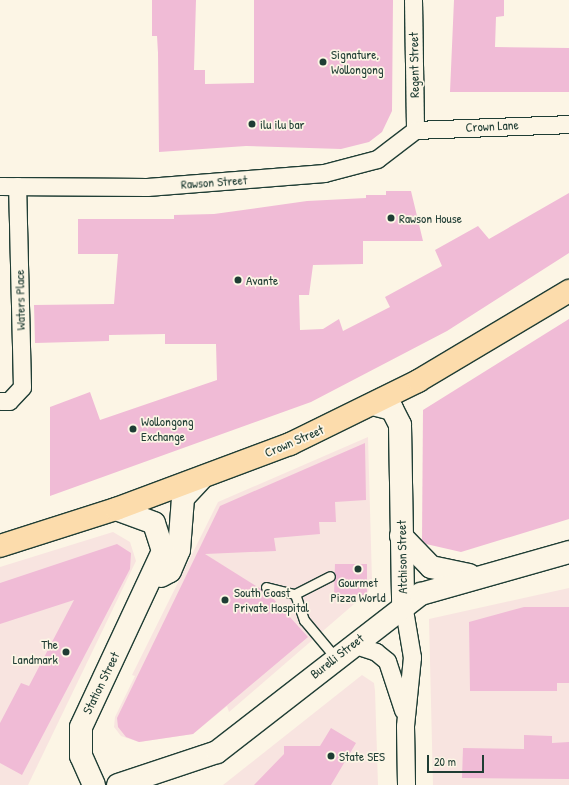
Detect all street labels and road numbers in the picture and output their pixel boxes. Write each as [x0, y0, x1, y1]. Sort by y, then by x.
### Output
street label: Regent Street [406, 32, 422, 98]
street label: Crown Lane [465, 117, 519, 135]
street label: Rawson Street [180, 172, 248, 192]
street label: Waters Place [12, 269, 28, 331]
street label: Crown Street [262, 422, 326, 460]
street label: Atchison Street [394, 520, 410, 594]
street label: Burelli Street [307, 630, 367, 682]
street label: Station Street [79, 649, 123, 717]

